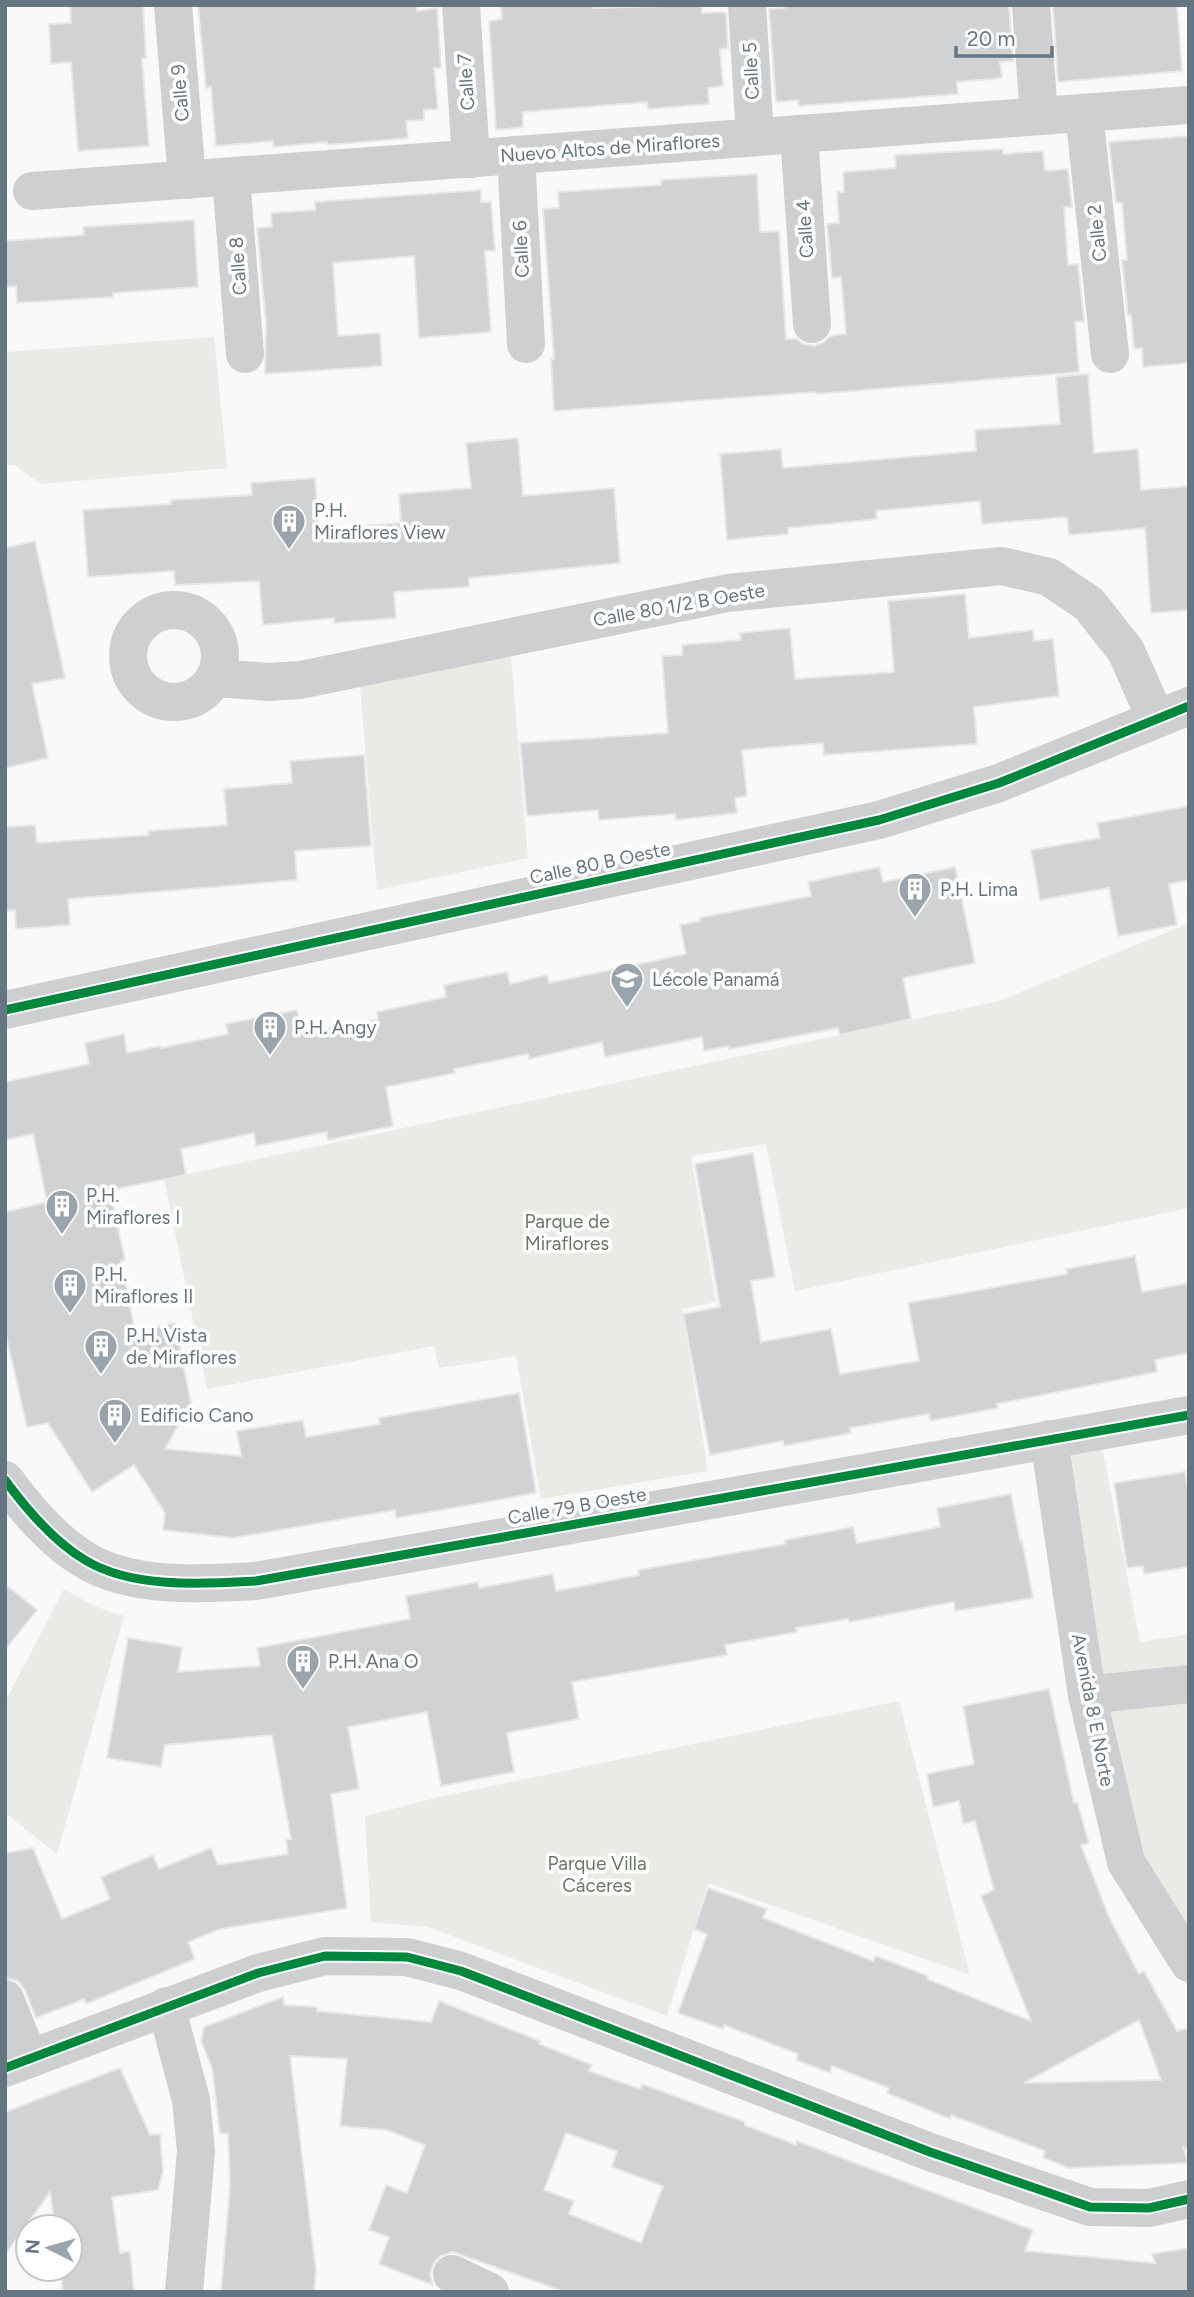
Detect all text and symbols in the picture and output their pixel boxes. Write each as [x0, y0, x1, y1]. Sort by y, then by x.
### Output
scale bar [956, 14, 1052, 58]
text: 20 m [967, 26, 1015, 51]
street label: Calle 5 [738, 41, 764, 100]
street label: Calle 7 [453, 53, 479, 111]
street label: Calle 9 [166, 63, 194, 123]
street label: Nuevo Altos de Miraflores [499, 129, 721, 167]
street label: Calle 4 [791, 199, 819, 259]
street label: Calle 2 [1083, 203, 1111, 263]
street label: Calle 6 [508, 219, 534, 278]
street label: Calle 8 [224, 236, 252, 296]
place label: P.H. Miraflores View [314, 499, 446, 544]
building icon: P.H. Miraflores View [270, 502, 308, 551]
street label: Calle 80 1/2 B Oeste [591, 579, 767, 631]
street label: Calle 80 B Oeste [528, 837, 672, 889]
building icon: P.H. Lima [896, 870, 934, 919]
place label: P.H. Lima [940, 878, 1018, 901]
school or university icon: Lécole Panamá [608, 960, 646, 1009]
place label: Lécole Panamá [652, 968, 779, 991]
building icon: P.H. Angy [251, 1008, 289, 1057]
place label: P.H. Angy [294, 1016, 376, 1039]
place label: P.H. Miraflores I [86, 1184, 180, 1229]
building icon: P.H. Miraflores I [43, 1187, 81, 1236]
park label: Parque de Miraflores [524, 1210, 610, 1255]
place label: P.H. Miraflores II [94, 1263, 193, 1308]
building icon: P.H. Miraflores II [51, 1266, 89, 1315]
place label: P.H. Vista de Miraflores [126, 1324, 237, 1369]
building icon: P.H. Vista de Miraflores [82, 1327, 120, 1376]
building icon: Edificio Cano [96, 1396, 134, 1445]
place label: Edificio Cano [140, 1404, 254, 1427]
street label: Calle 79 B Oeste [506, 1482, 648, 1530]
street label: Avenida 8 E Norte [1067, 1632, 1119, 1788]
building icon: P.H. Ana O [284, 1642, 322, 1691]
place label: P.H. Ana O [328, 1650, 418, 1673]
park label: Parque Villa Cáceres [547, 1852, 647, 1897]
north arrow [14, 2213, 84, 2283]
text: N [20, 2238, 45, 2255]

